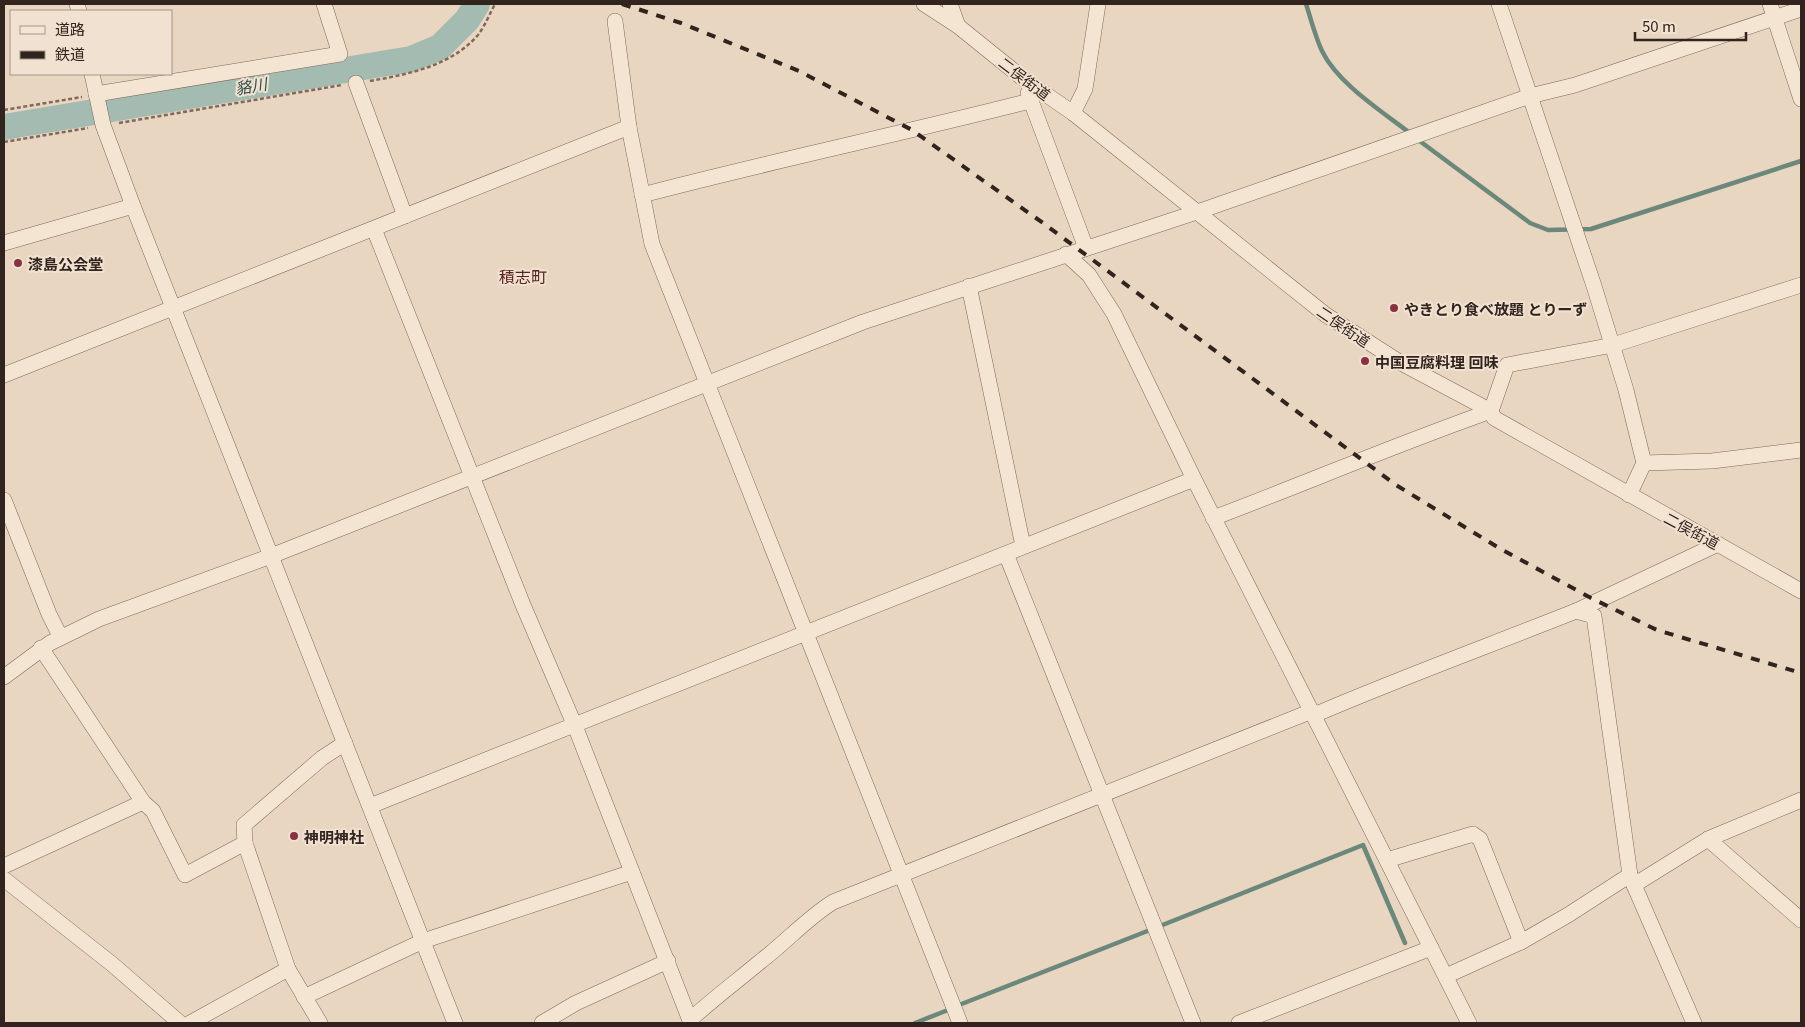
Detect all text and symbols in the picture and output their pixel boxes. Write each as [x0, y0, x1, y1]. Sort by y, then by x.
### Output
legend [10, 10, 172, 75]
scale bar [1635, 10, 1746, 42]
text: 50 m [1642, 15, 1676, 36]
text: 道路 [55, 18, 85, 39]
text: 鉄道 [55, 43, 85, 64]
street label: 二俣街道 [995, 52, 1055, 104]
water label: 貉川 [233, 70, 271, 99]
place label: 漆島公会堂 [28, 253, 103, 274]
marker: 漆島公会堂 [12, 257, 24, 269]
district label: 積志町 [499, 264, 547, 288]
place label: やきとり食べ放題 とりーず [1404, 298, 1587, 319]
street label: 二俣街道 [1313, 301, 1375, 351]
marker: やきとり食べ放題 とりーず [1388, 302, 1400, 314]
place label: 中国豆腐料理 回味 [1375, 351, 1498, 372]
marker: 中国豆腐料理 回味 [1359, 355, 1371, 367]
street label: 二俣街道 [1661, 507, 1723, 553]
place label: 神明神社 [303, 826, 364, 847]
marker: 神明神社 [288, 830, 300, 842]

